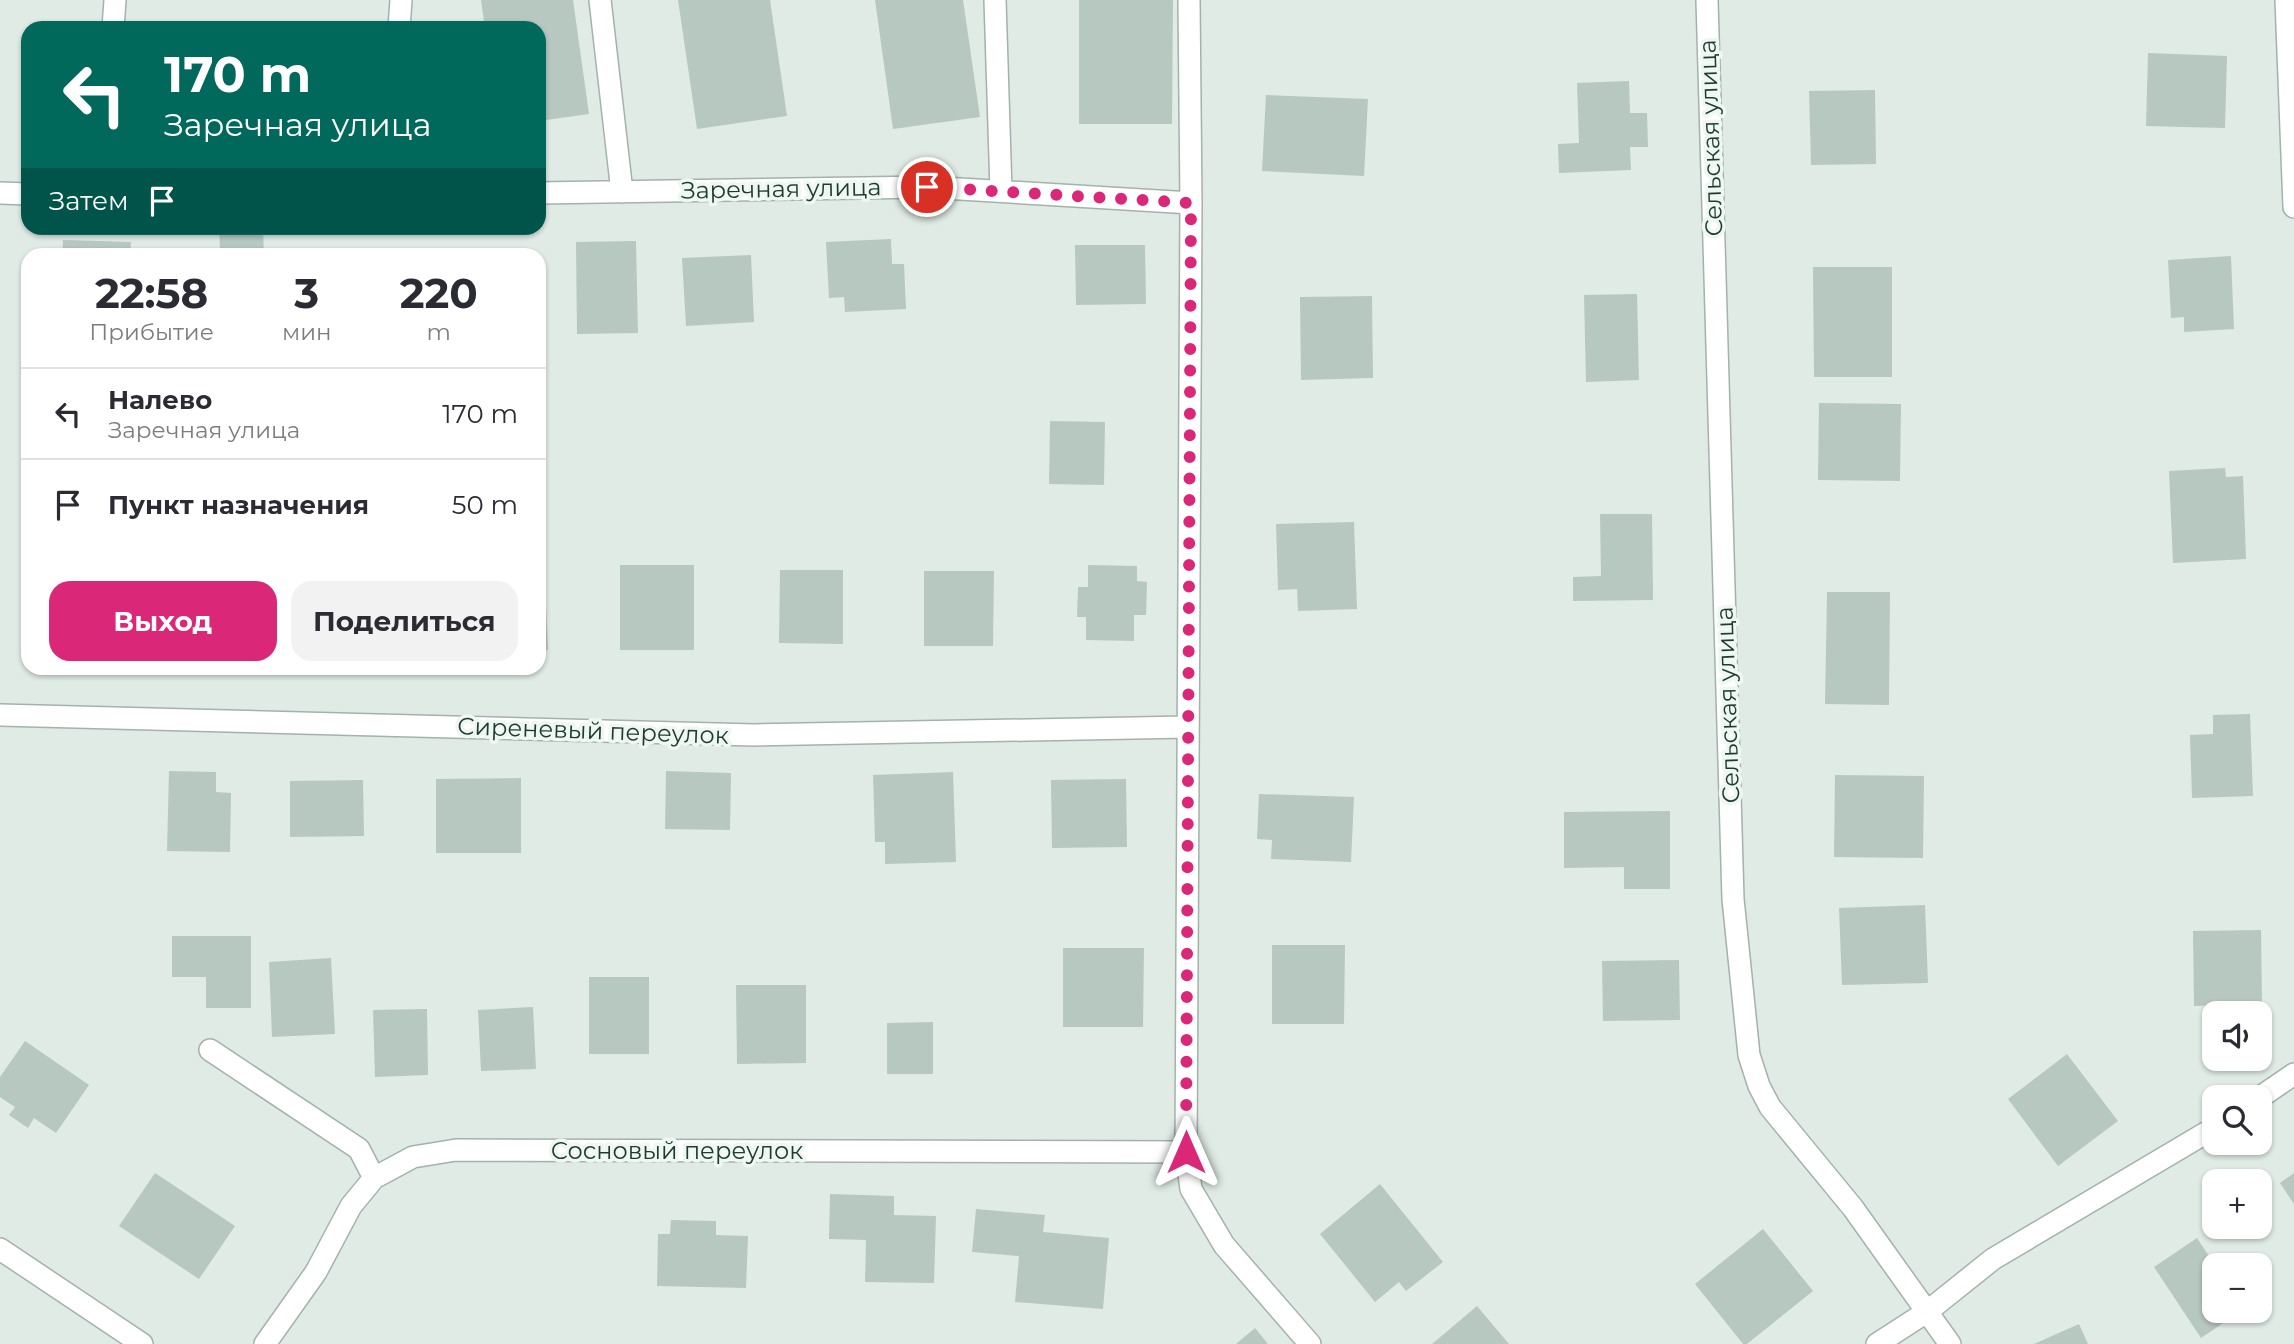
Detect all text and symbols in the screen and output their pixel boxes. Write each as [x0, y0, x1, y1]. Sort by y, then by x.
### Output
street label: Сельская улица [1693, 39, 1728, 237]
text: 170 m [164, 45, 311, 104]
icon: left [49, 49, 140, 140]
text: Заречная улица [164, 105, 431, 144]
pin [897, 157, 957, 217]
icon: arrive [908, 168, 946, 206]
street label: Заречная улица [680, 172, 881, 205]
icon: arrive [143, 182, 181, 220]
text: Затем [49, 185, 129, 217]
text: 22:58 [95, 267, 208, 319]
text: 3 [294, 267, 319, 319]
text: 220 [400, 267, 478, 319]
text: Прибытие [89, 318, 214, 346]
text: мин [282, 318, 332, 346]
text: m [427, 318, 451, 346]
text: Налево [108, 384, 212, 416]
icon: left [49, 395, 87, 433]
text: 170 m [442, 398, 518, 430]
text: Заречная улица [108, 416, 300, 444]
icon: arrive [49, 486, 87, 524]
text: Пункт назначения [108, 489, 369, 521]
text: 50 m [452, 489, 518, 521]
button: Выход [49, 581, 277, 661]
button: Поделиться [291, 581, 518, 661]
street label: Сельская улица [1710, 606, 1745, 804]
street label: Сиреневый переулок [457, 711, 729, 750]
map controls [2202, 1001, 2272, 1323]
button: sound [2202, 1001, 2272, 1071]
button: search [2202, 1085, 2272, 1155]
position arrow [1149, 1115, 1223, 1189]
street label: Сосновый переулок [551, 1136, 803, 1165]
button: + [2202, 1169, 2272, 1239]
button: − [2202, 1253, 2272, 1323]

